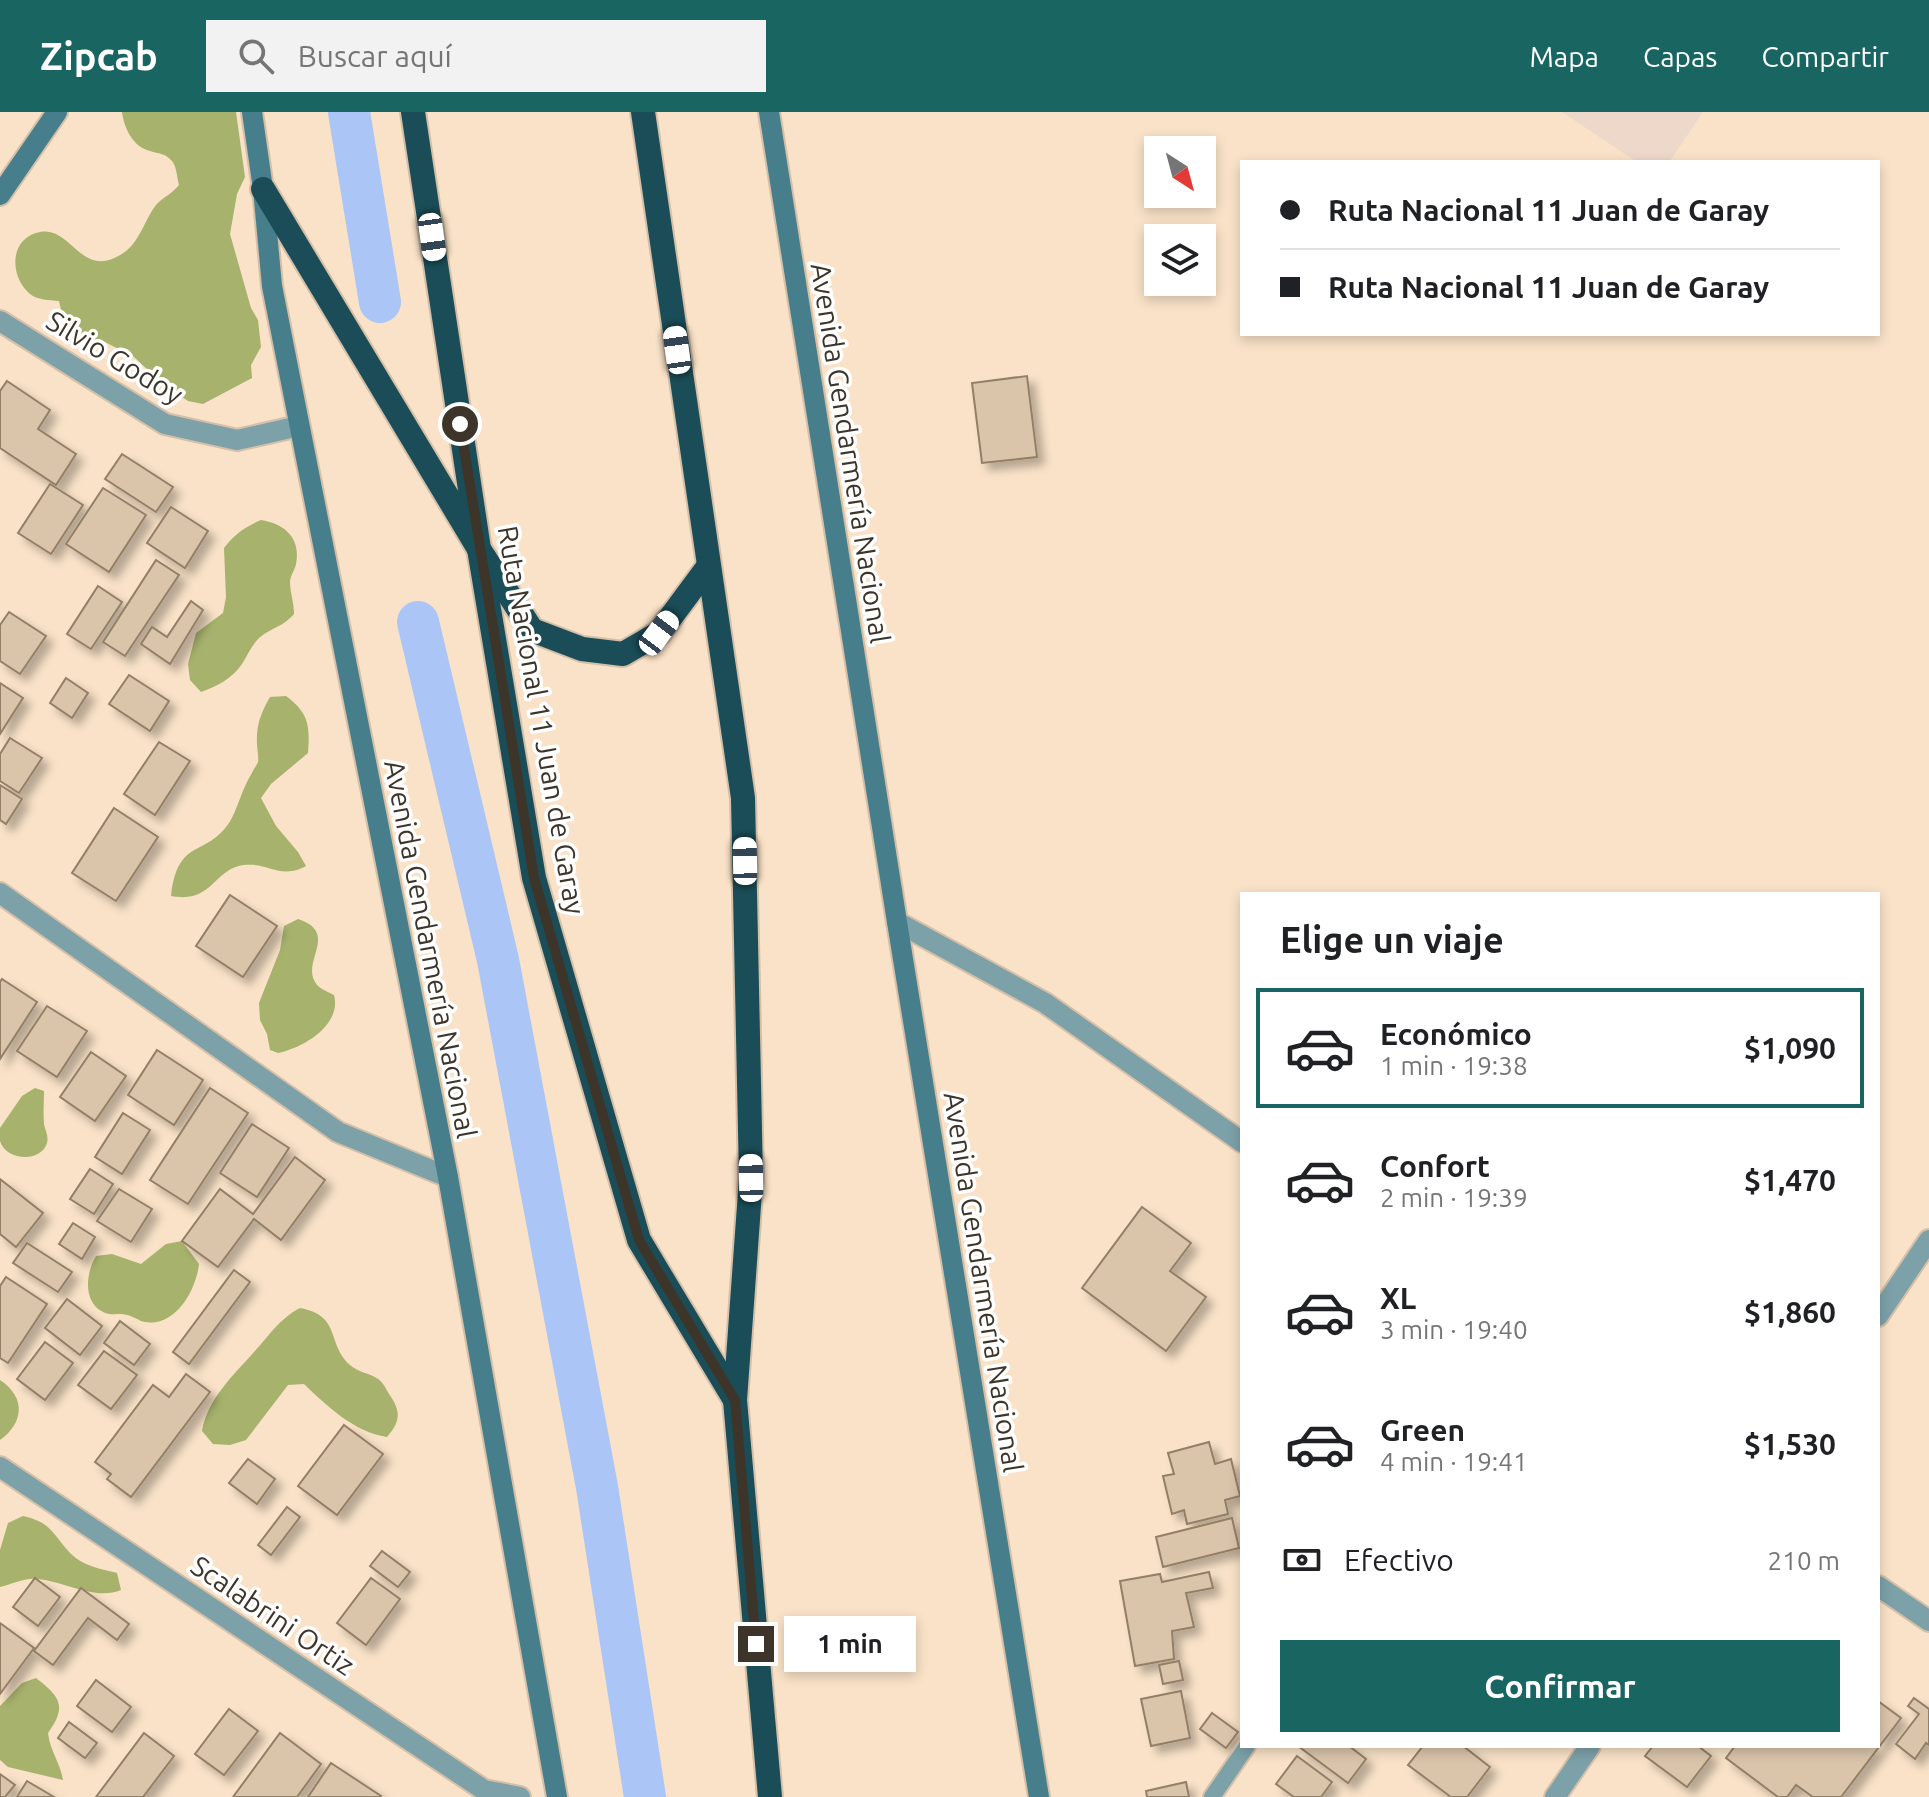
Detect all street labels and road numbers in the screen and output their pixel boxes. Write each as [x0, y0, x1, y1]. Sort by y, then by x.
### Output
street label: Avenida Gendarmería Nacional [806, 261, 896, 645]
street label: Silvio Godoy [41, 304, 189, 410]
street label: Ruta Nacional 11 Juan de Garay [493, 523, 591, 917]
street label: Avenida Gendarmería Nacional [379, 757, 483, 1141]
street label: Avenida Gendarmería Nacional [939, 1090, 1029, 1474]
street label: Scalabrini Ortiz [186, 1549, 360, 1681]

